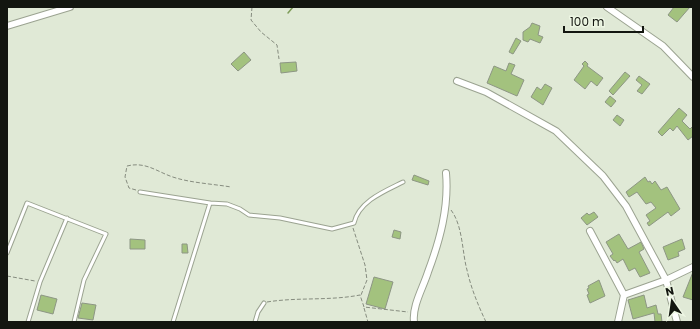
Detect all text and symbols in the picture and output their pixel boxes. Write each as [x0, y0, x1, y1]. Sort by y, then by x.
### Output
scale bar [564, 8, 643, 34]
text: 100 m [570, 13, 604, 30]
north arrow [652, 281, 692, 321]
text: N [664, 283, 676, 300]

